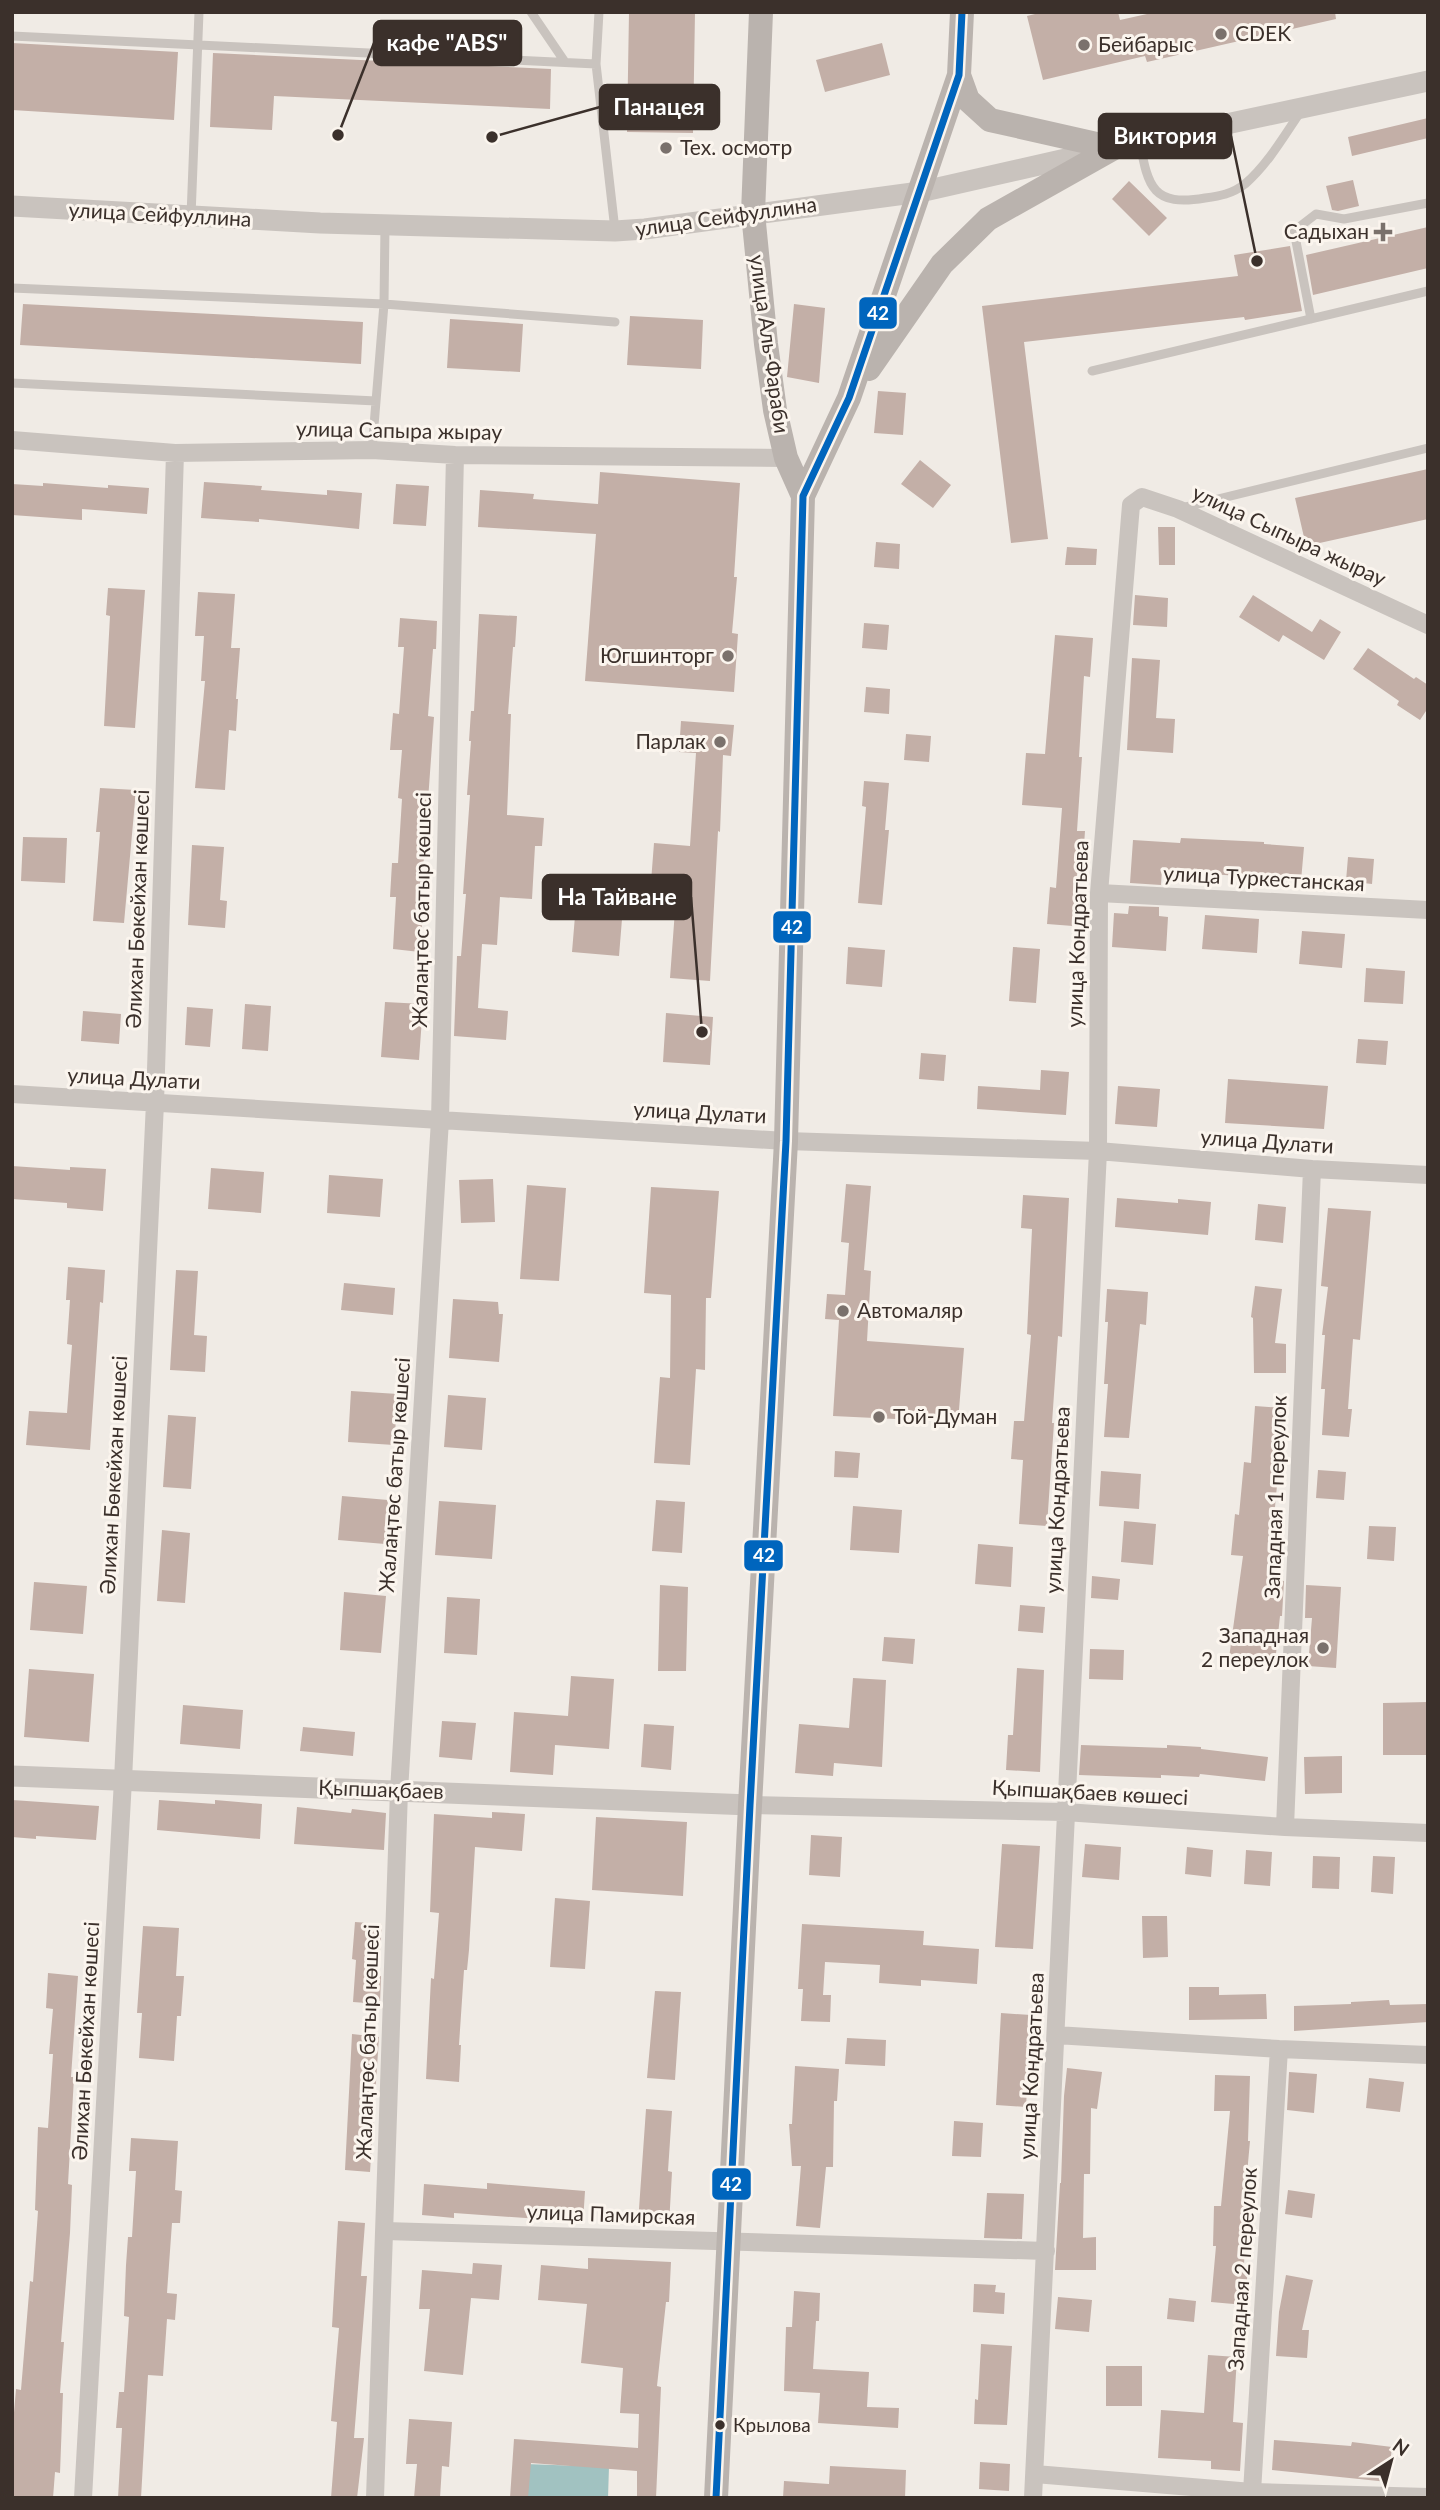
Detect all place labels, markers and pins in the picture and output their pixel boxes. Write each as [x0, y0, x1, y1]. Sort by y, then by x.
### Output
place label: CDEK [1235, 20, 1291, 45]
callout: кафе "ABS" [374, 21, 521, 65]
marker: CDEK [1213, 26, 1229, 42]
place label: Бейбарыс [1098, 31, 1194, 56]
marker: Бейбарыс [1076, 37, 1092, 53]
callout: Панацея [600, 85, 719, 129]
callout: Виктория [1099, 114, 1231, 158]
place label: Тех. осмотр [680, 134, 792, 159]
marker: Тех. осмотр [658, 140, 674, 156]
place label: Садыхан [1284, 218, 1369, 243]
marker: Садыхан [1375, 224, 1391, 240]
place label: Югшинторг [600, 642, 714, 667]
marker: Югшинторг [720, 648, 736, 664]
place label: Парлак [635, 728, 706, 753]
marker: Парлак [712, 734, 728, 750]
callout: На Тайване [543, 875, 691, 919]
place label: Автомаляр [857, 1297, 963, 1322]
marker: Автомаляр [835, 1303, 851, 1319]
place label: Той-Думан [893, 1403, 997, 1428]
marker: Той-Думан [871, 1409, 887, 1425]
place label: Западная 2 переулок [1201, 1622, 1309, 1671]
marker: Западная 2 переулок [1315, 1640, 1331, 1656]
place label: Крылова [733, 2413, 811, 2436]
marker: Крылова [713, 2418, 727, 2432]

